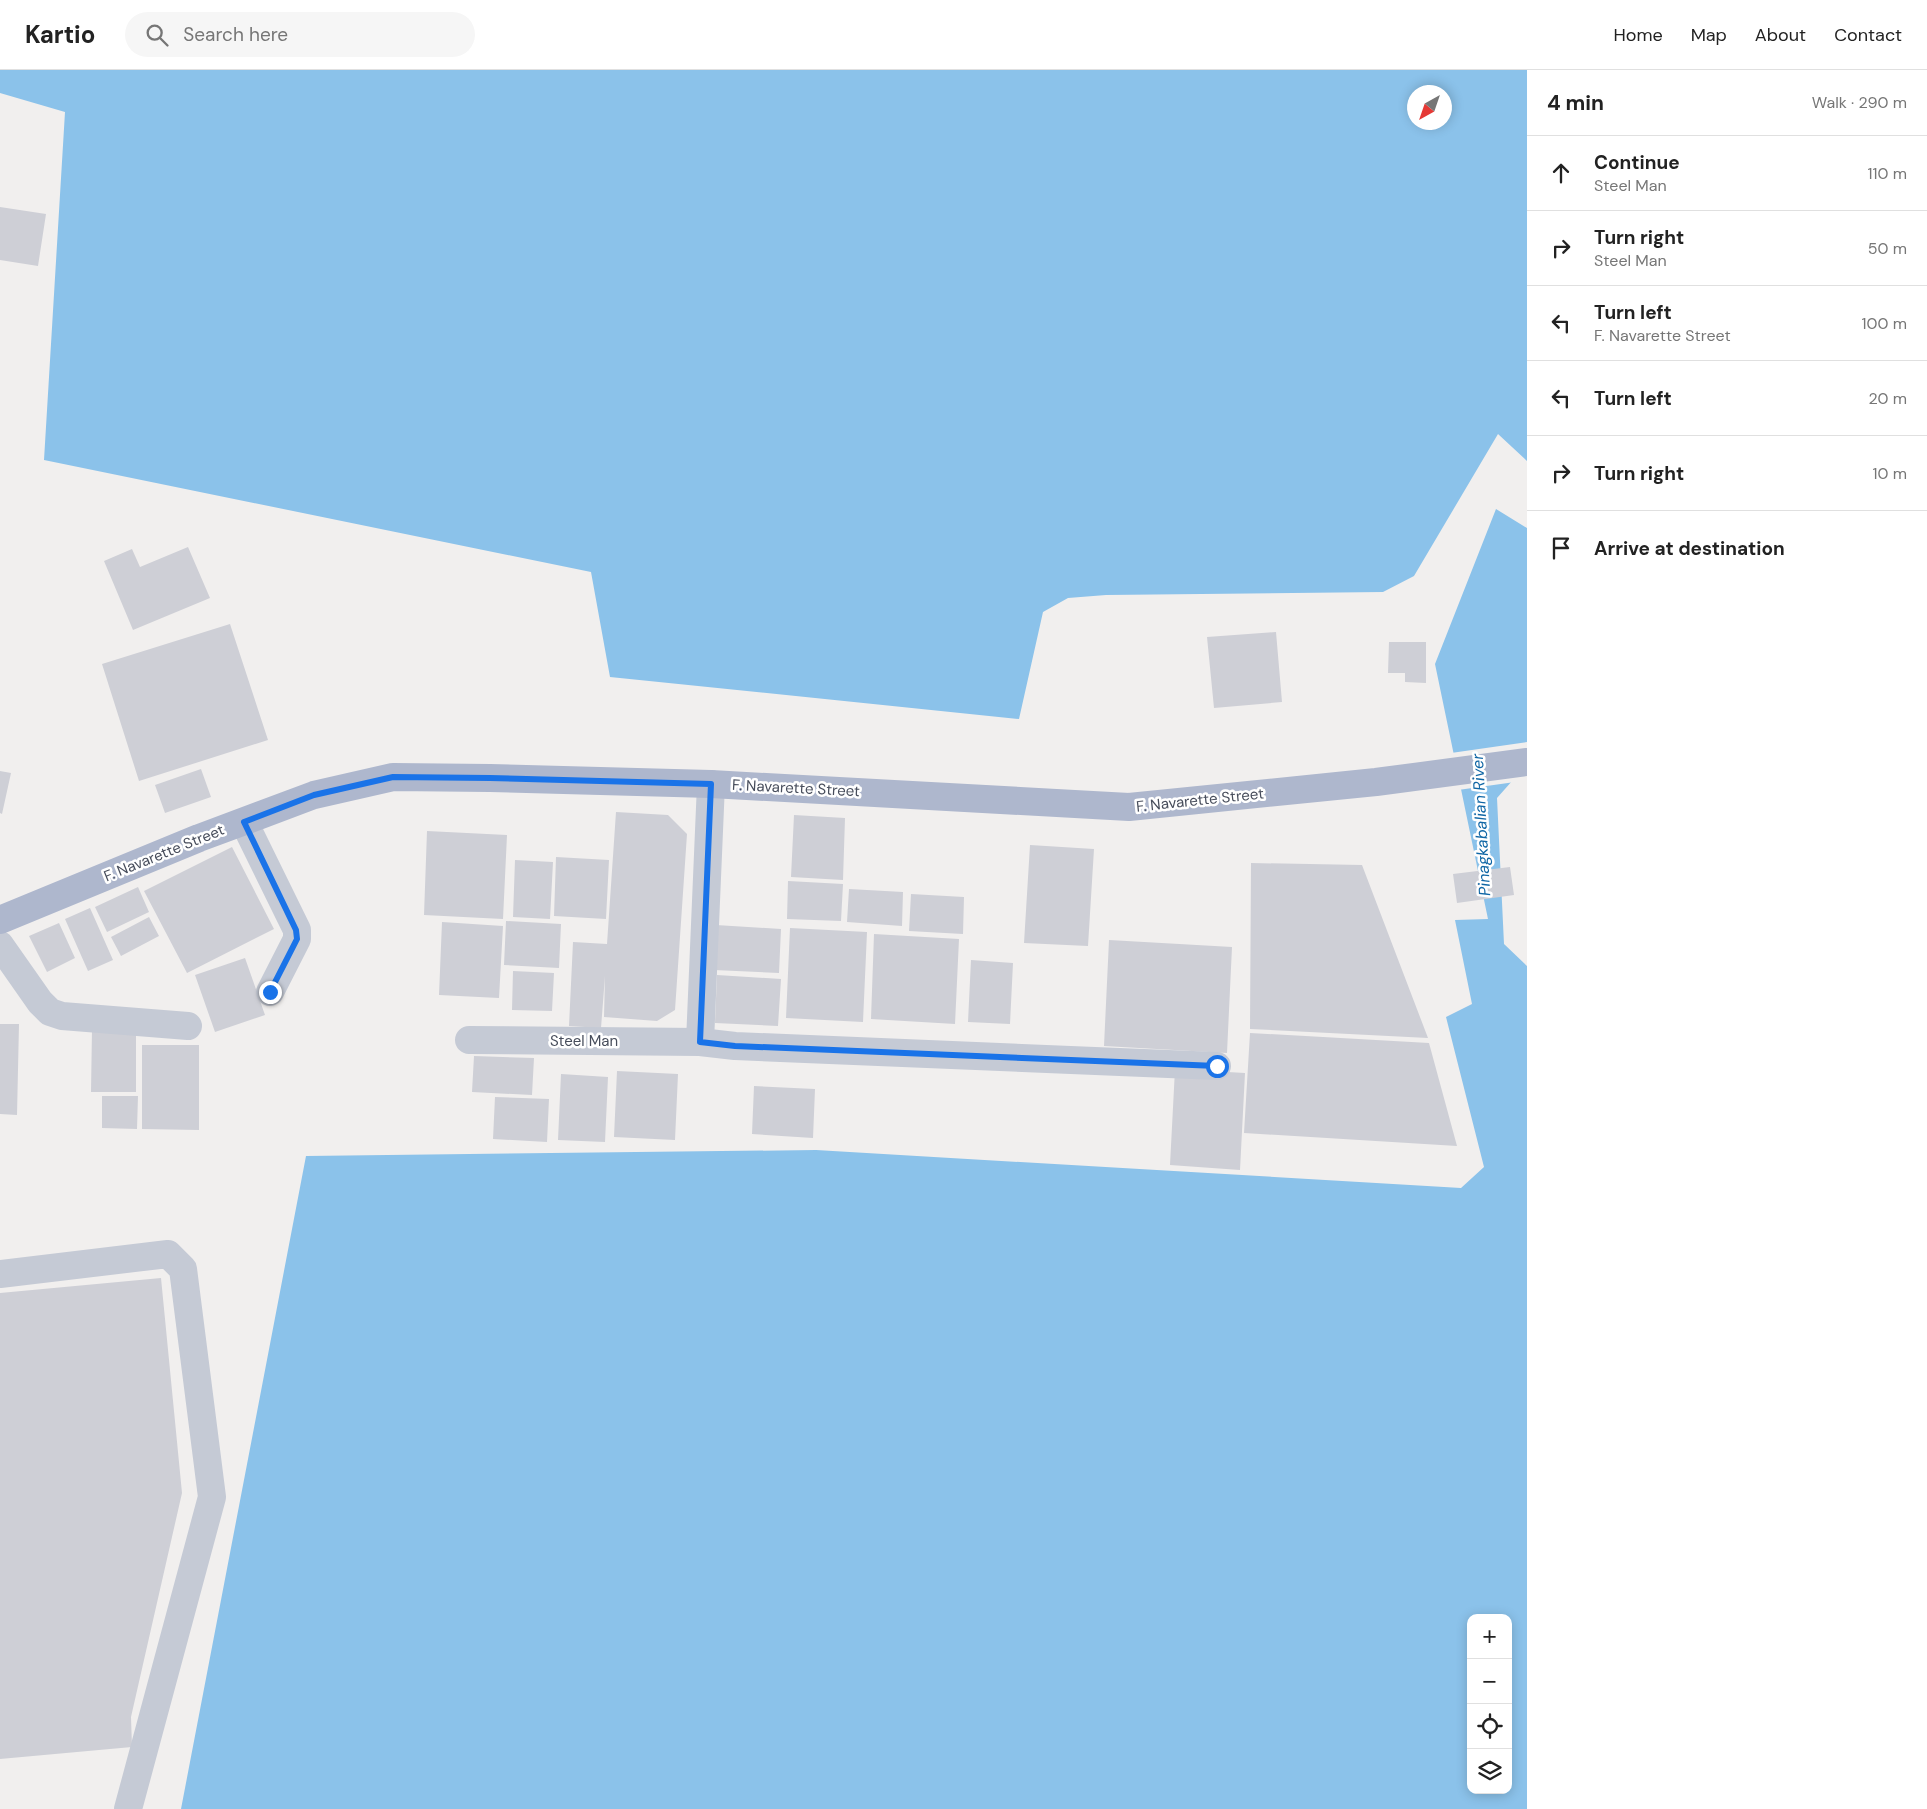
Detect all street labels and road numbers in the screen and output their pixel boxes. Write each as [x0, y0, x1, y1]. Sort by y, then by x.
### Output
street label: F. Navarette Street [732, 775, 861, 801]
street label: F. Navarette Street [1135, 783, 1265, 817]
street label: F. Navarette Street [101, 820, 227, 886]
street label: Steel Man [550, 1031, 618, 1051]

